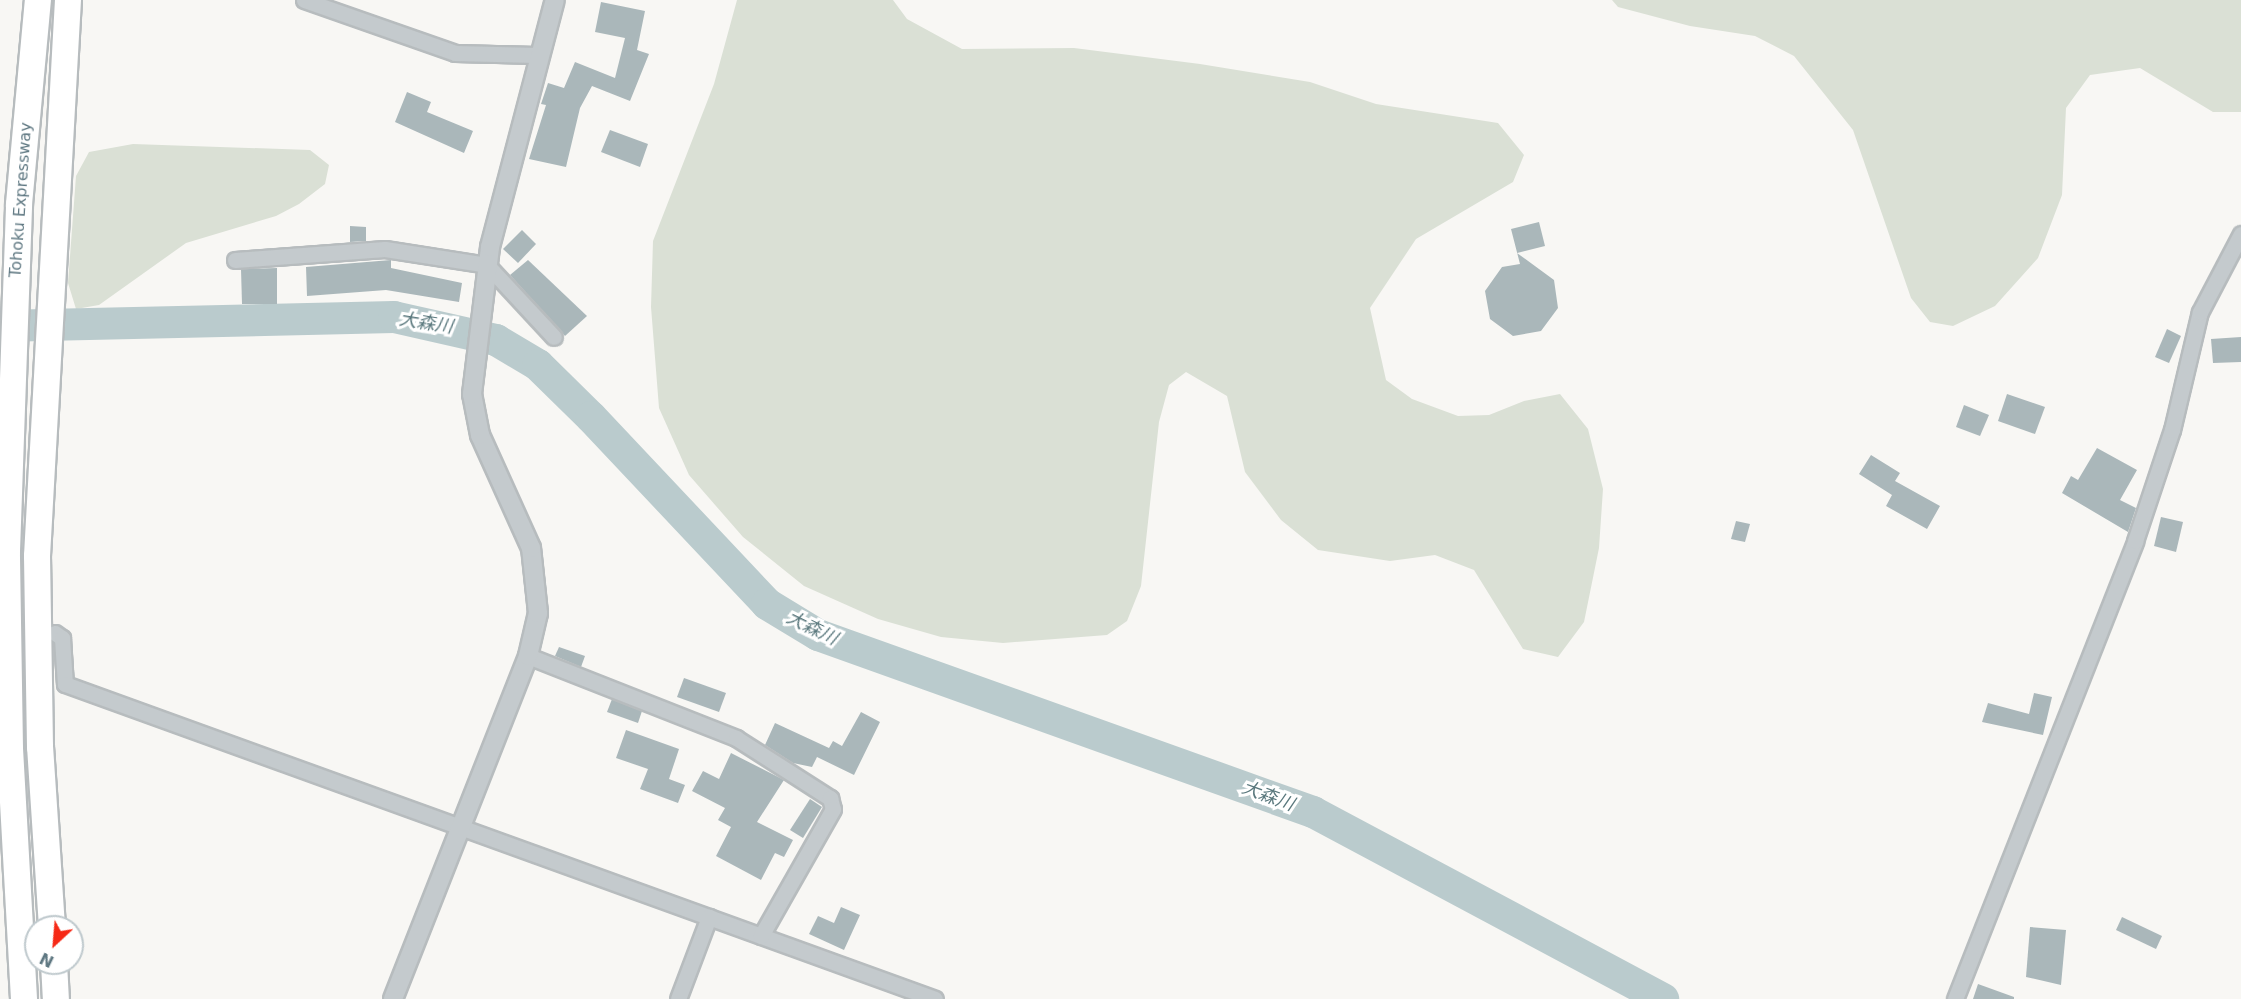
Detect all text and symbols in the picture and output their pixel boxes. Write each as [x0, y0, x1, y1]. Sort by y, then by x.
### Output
street label: Tohoku Expressway [6, 122, 36, 278]
water label: 大森川 [398, 308, 454, 338]
water label: 大森川 [783, 606, 841, 650]
water label: 大森川 [1239, 777, 1297, 815]
north arrow [24, 915, 84, 975]
text: N [37, 948, 57, 971]

